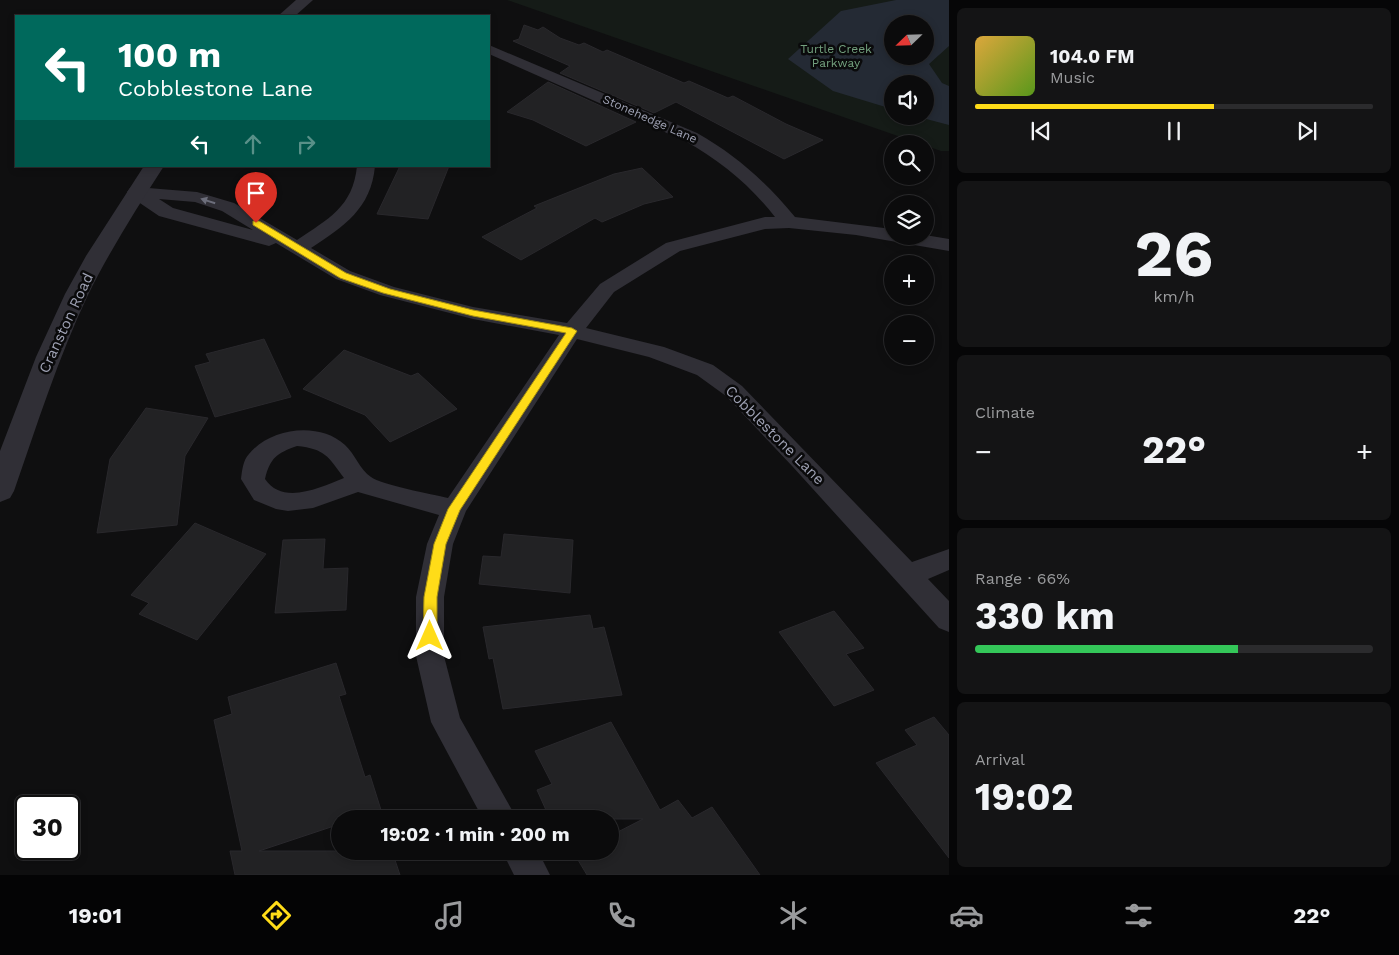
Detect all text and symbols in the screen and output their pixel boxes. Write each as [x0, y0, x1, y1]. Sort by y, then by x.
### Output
north arrow [884, 15, 934, 65]
map controls [884, 15, 934, 365]
text: 100 m [118, 34, 221, 76]
icon: left [35, 35, 100, 100]
park label: Turtle Creek Parkway [800, 42, 872, 70]
text: 104.0 FM [1050, 45, 1135, 68]
text: Music [1050, 68, 1095, 87]
button: sound [884, 75, 934, 125]
text: Cobblestone Lane [118, 76, 313, 101]
street label: Stonehedge Lane [601, 92, 699, 146]
icon: previous [1027, 117, 1055, 145]
icon: pause [1160, 117, 1188, 145]
icon: next [1293, 117, 1321, 145]
icon: left [186, 130, 214, 158]
icon: ahead [239, 130, 267, 158]
icon: right [292, 130, 320, 158]
button: search [884, 135, 934, 185]
pin [235, 172, 277, 223]
icon: arrive [242, 179, 270, 207]
button: layers [884, 195, 934, 245]
one-way arrow [201, 196, 216, 204]
text: 26 [1135, 216, 1213, 292]
button: + [884, 255, 934, 305]
street label: Cranston Road [35, 270, 97, 376]
text: km/h [1153, 287, 1195, 306]
button: − [884, 315, 934, 365]
street label: Cobblestone Lane [722, 382, 828, 488]
text: Climate [975, 403, 1035, 422]
text: 22° [1142, 428, 1206, 472]
text: − [975, 435, 992, 468]
text: + [1356, 435, 1373, 468]
text: Range · 66% [975, 569, 1070, 588]
text: 330 km [975, 594, 1115, 638]
position arrow [403, 609, 455, 661]
text: Arrival [975, 750, 1025, 769]
text: 19:02 [975, 775, 1073, 819]
speed limit sign: 30 [15, 795, 80, 860]
text: 19:02 · 1 min · 200 m [380, 823, 570, 846]
icon: directions [259, 898, 294, 933]
icon: music [432, 898, 467, 933]
icon: phone [604, 898, 639, 933]
icon: climate [776, 898, 811, 933]
icon: car [949, 898, 984, 933]
icon: filters [1121, 898, 1156, 933]
text: 19:01 [69, 903, 122, 928]
text: 22° [1293, 903, 1330, 928]

